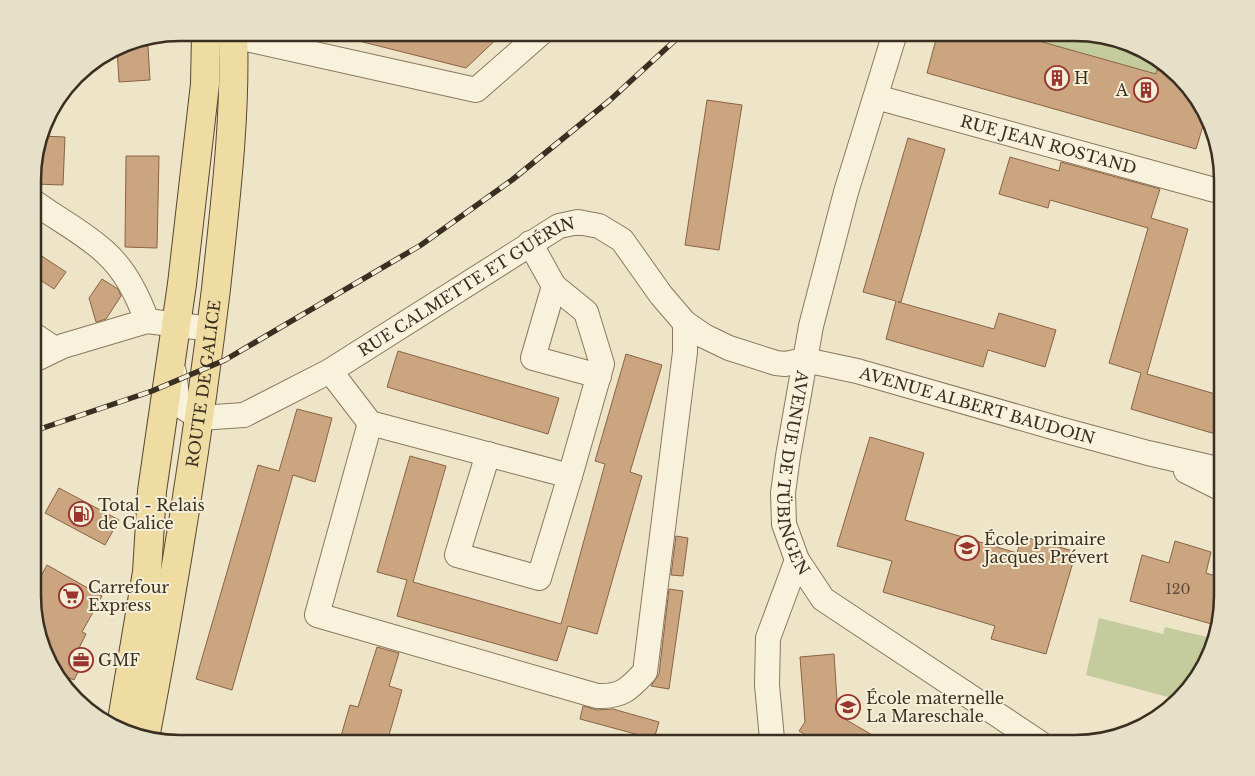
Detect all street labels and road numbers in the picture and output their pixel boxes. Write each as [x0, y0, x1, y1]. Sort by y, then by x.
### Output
street label: RUE JEAN ROSTAND [958, 111, 1139, 178]
street label: RUE CALMETTE ET GUÉRIN [354, 213, 577, 361]
street label: ROUTE DE GALICE [182, 299, 225, 469]
street label: AVENUE ALBERT BAUDOIN [856, 362, 1097, 448]
street label: AVENUE DE TÜBINGEN [796, 367, 818, 577]

